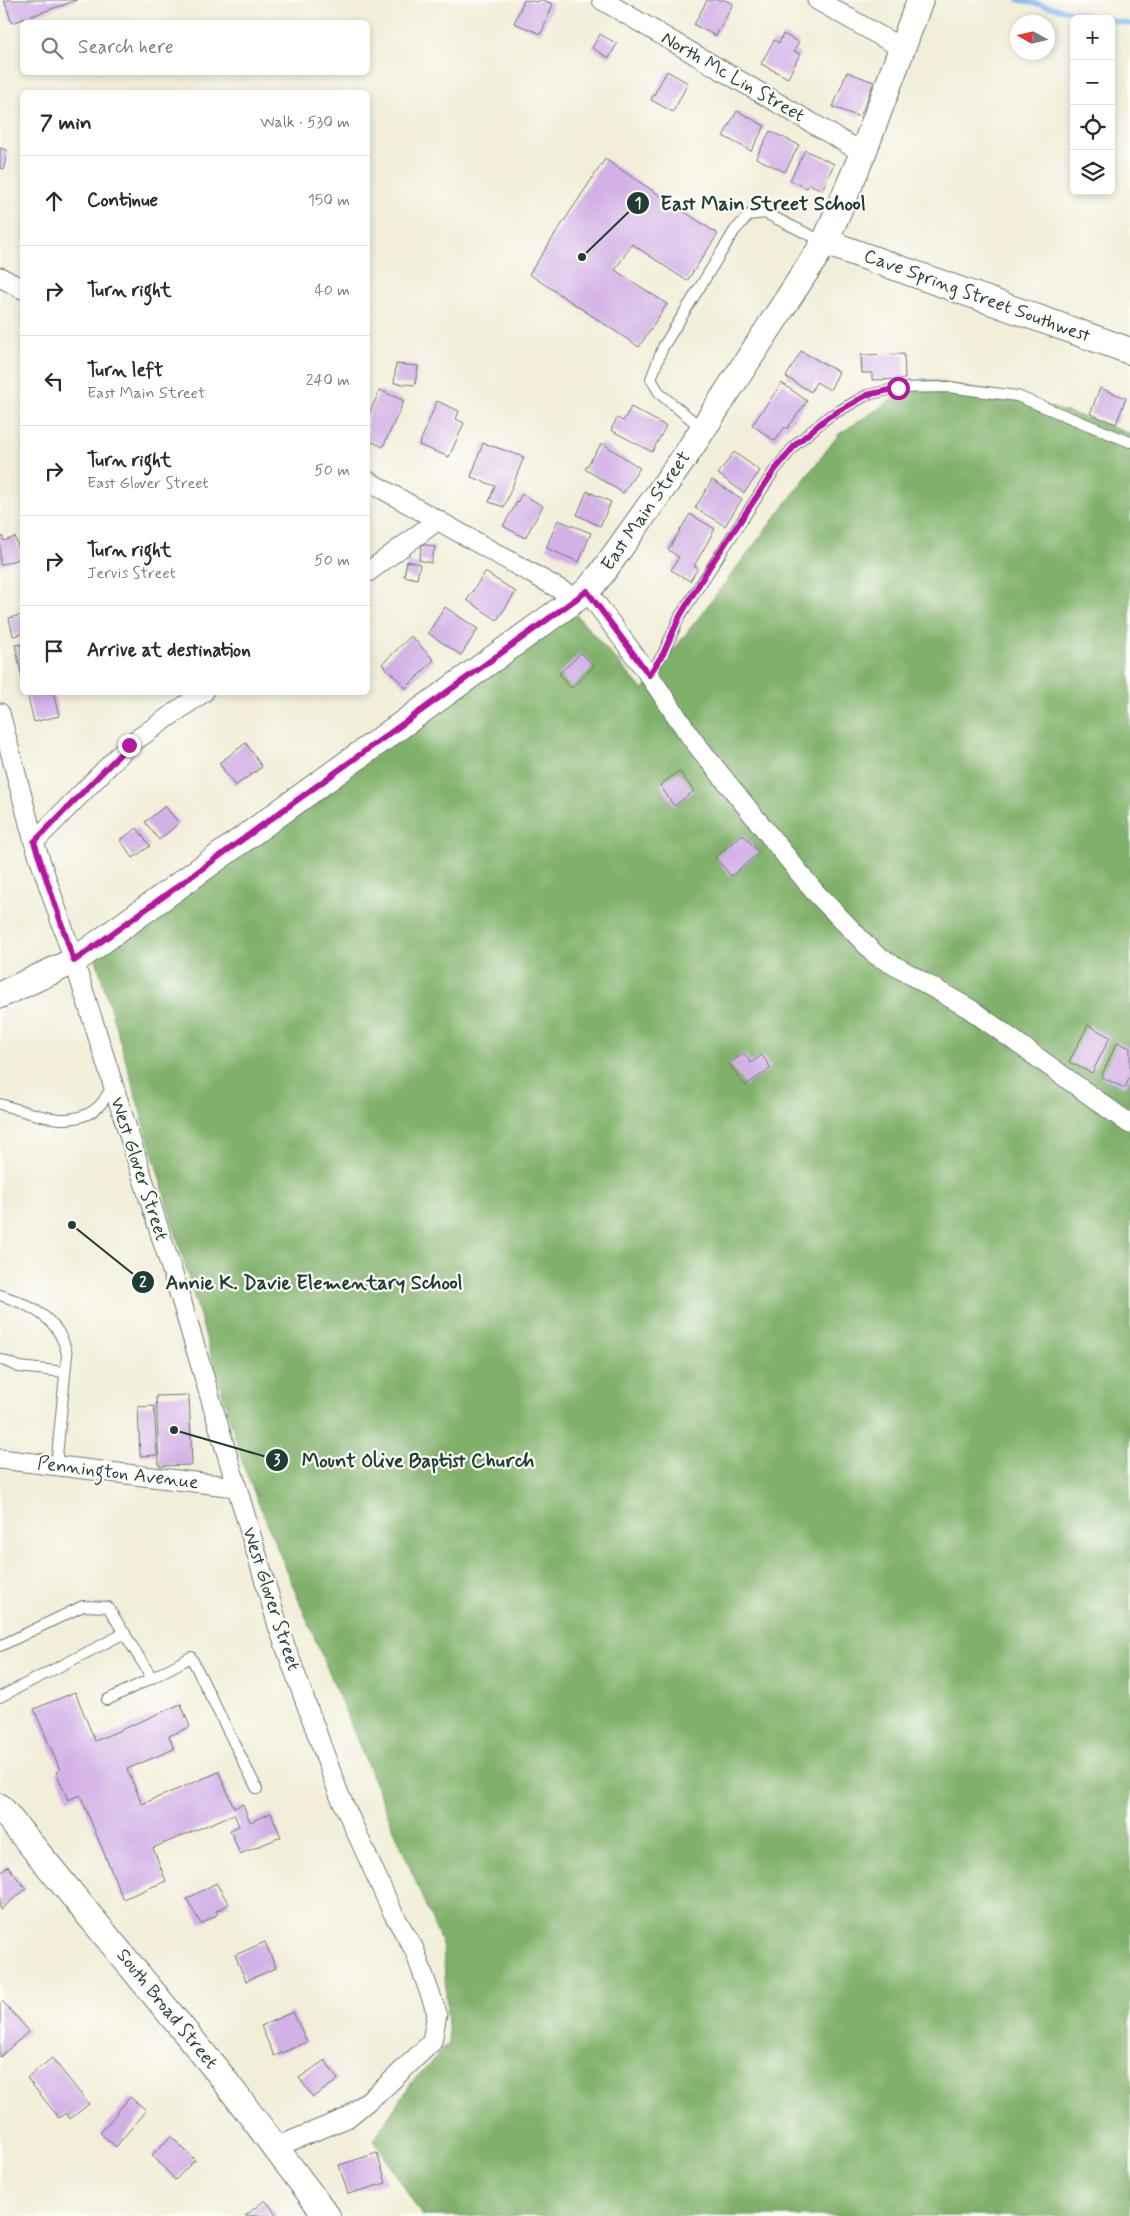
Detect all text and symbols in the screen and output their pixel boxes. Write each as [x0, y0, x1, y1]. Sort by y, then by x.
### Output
north arrow [1010, 15, 1055, 60]
map controls [1070, 15, 1115, 195]
button: + [1070, 15, 1115, 60]
search box [20, 20, 370, 75]
street label: North Mc Lin Street [657, 26, 809, 128]
icon: search [38, 34, 66, 62]
text: Search here [78, 35, 174, 60]
button: − [1070, 60, 1115, 105]
button: locate [1070, 105, 1115, 150]
text: 7 min [40, 109, 92, 137]
text: Walk · 530 m [260, 112, 350, 133]
button: layers [1070, 150, 1115, 195]
callout: East Main Street School [626, 185, 875, 220]
icon: ahead [40, 187, 68, 215]
text: Continue [87, 188, 158, 213]
text: 150 m [308, 190, 350, 211]
text: East Main Street School [660, 191, 866, 218]
text: 1 [635, 194, 641, 214]
street label: Cave Spring Street Southwest [860, 243, 1094, 350]
icon: right [40, 277, 68, 305]
text: Turn right [87, 278, 171, 303]
text: 40 m [314, 280, 350, 301]
text: Turn left [87, 358, 163, 383]
icon: left [40, 367, 68, 395]
text: 240 m [306, 370, 350, 391]
route start [887, 377, 910, 400]
text: East Main Street [87, 383, 205, 404]
street label: East Main Street [595, 446, 697, 576]
text: Turn right [87, 448, 171, 473]
icon: right [40, 457, 68, 485]
text: 50 m [314, 460, 350, 481]
text: East Glover Street [87, 473, 208, 494]
text: Turn right [87, 538, 171, 563]
icon: right [40, 547, 68, 575]
text: 50 m [314, 550, 350, 571]
text: Jervis Street [87, 563, 176, 584]
icon: arrive [40, 637, 68, 665]
text: Arrive at destination [87, 638, 251, 663]
route end [118, 734, 141, 757]
street label: West Glover Street [104, 1094, 174, 1244]
callout: Annie K. Davie Elementary School [131, 1264, 473, 1299]
text: Annie K. Davie Elementary School [165, 1270, 463, 1297]
text: 2 [139, 1273, 147, 1293]
callout: Mount Olive Baptist Church [265, 1442, 546, 1477]
text: Mount Olive Baptist Church [302, 1448, 535, 1475]
street label: Pennington Avenue [36, 1451, 200, 1498]
text: 3 [274, 1451, 281, 1471]
street label: West Glover Street [236, 1524, 306, 1674]
street label: South Broad Street [111, 1943, 223, 2075]

